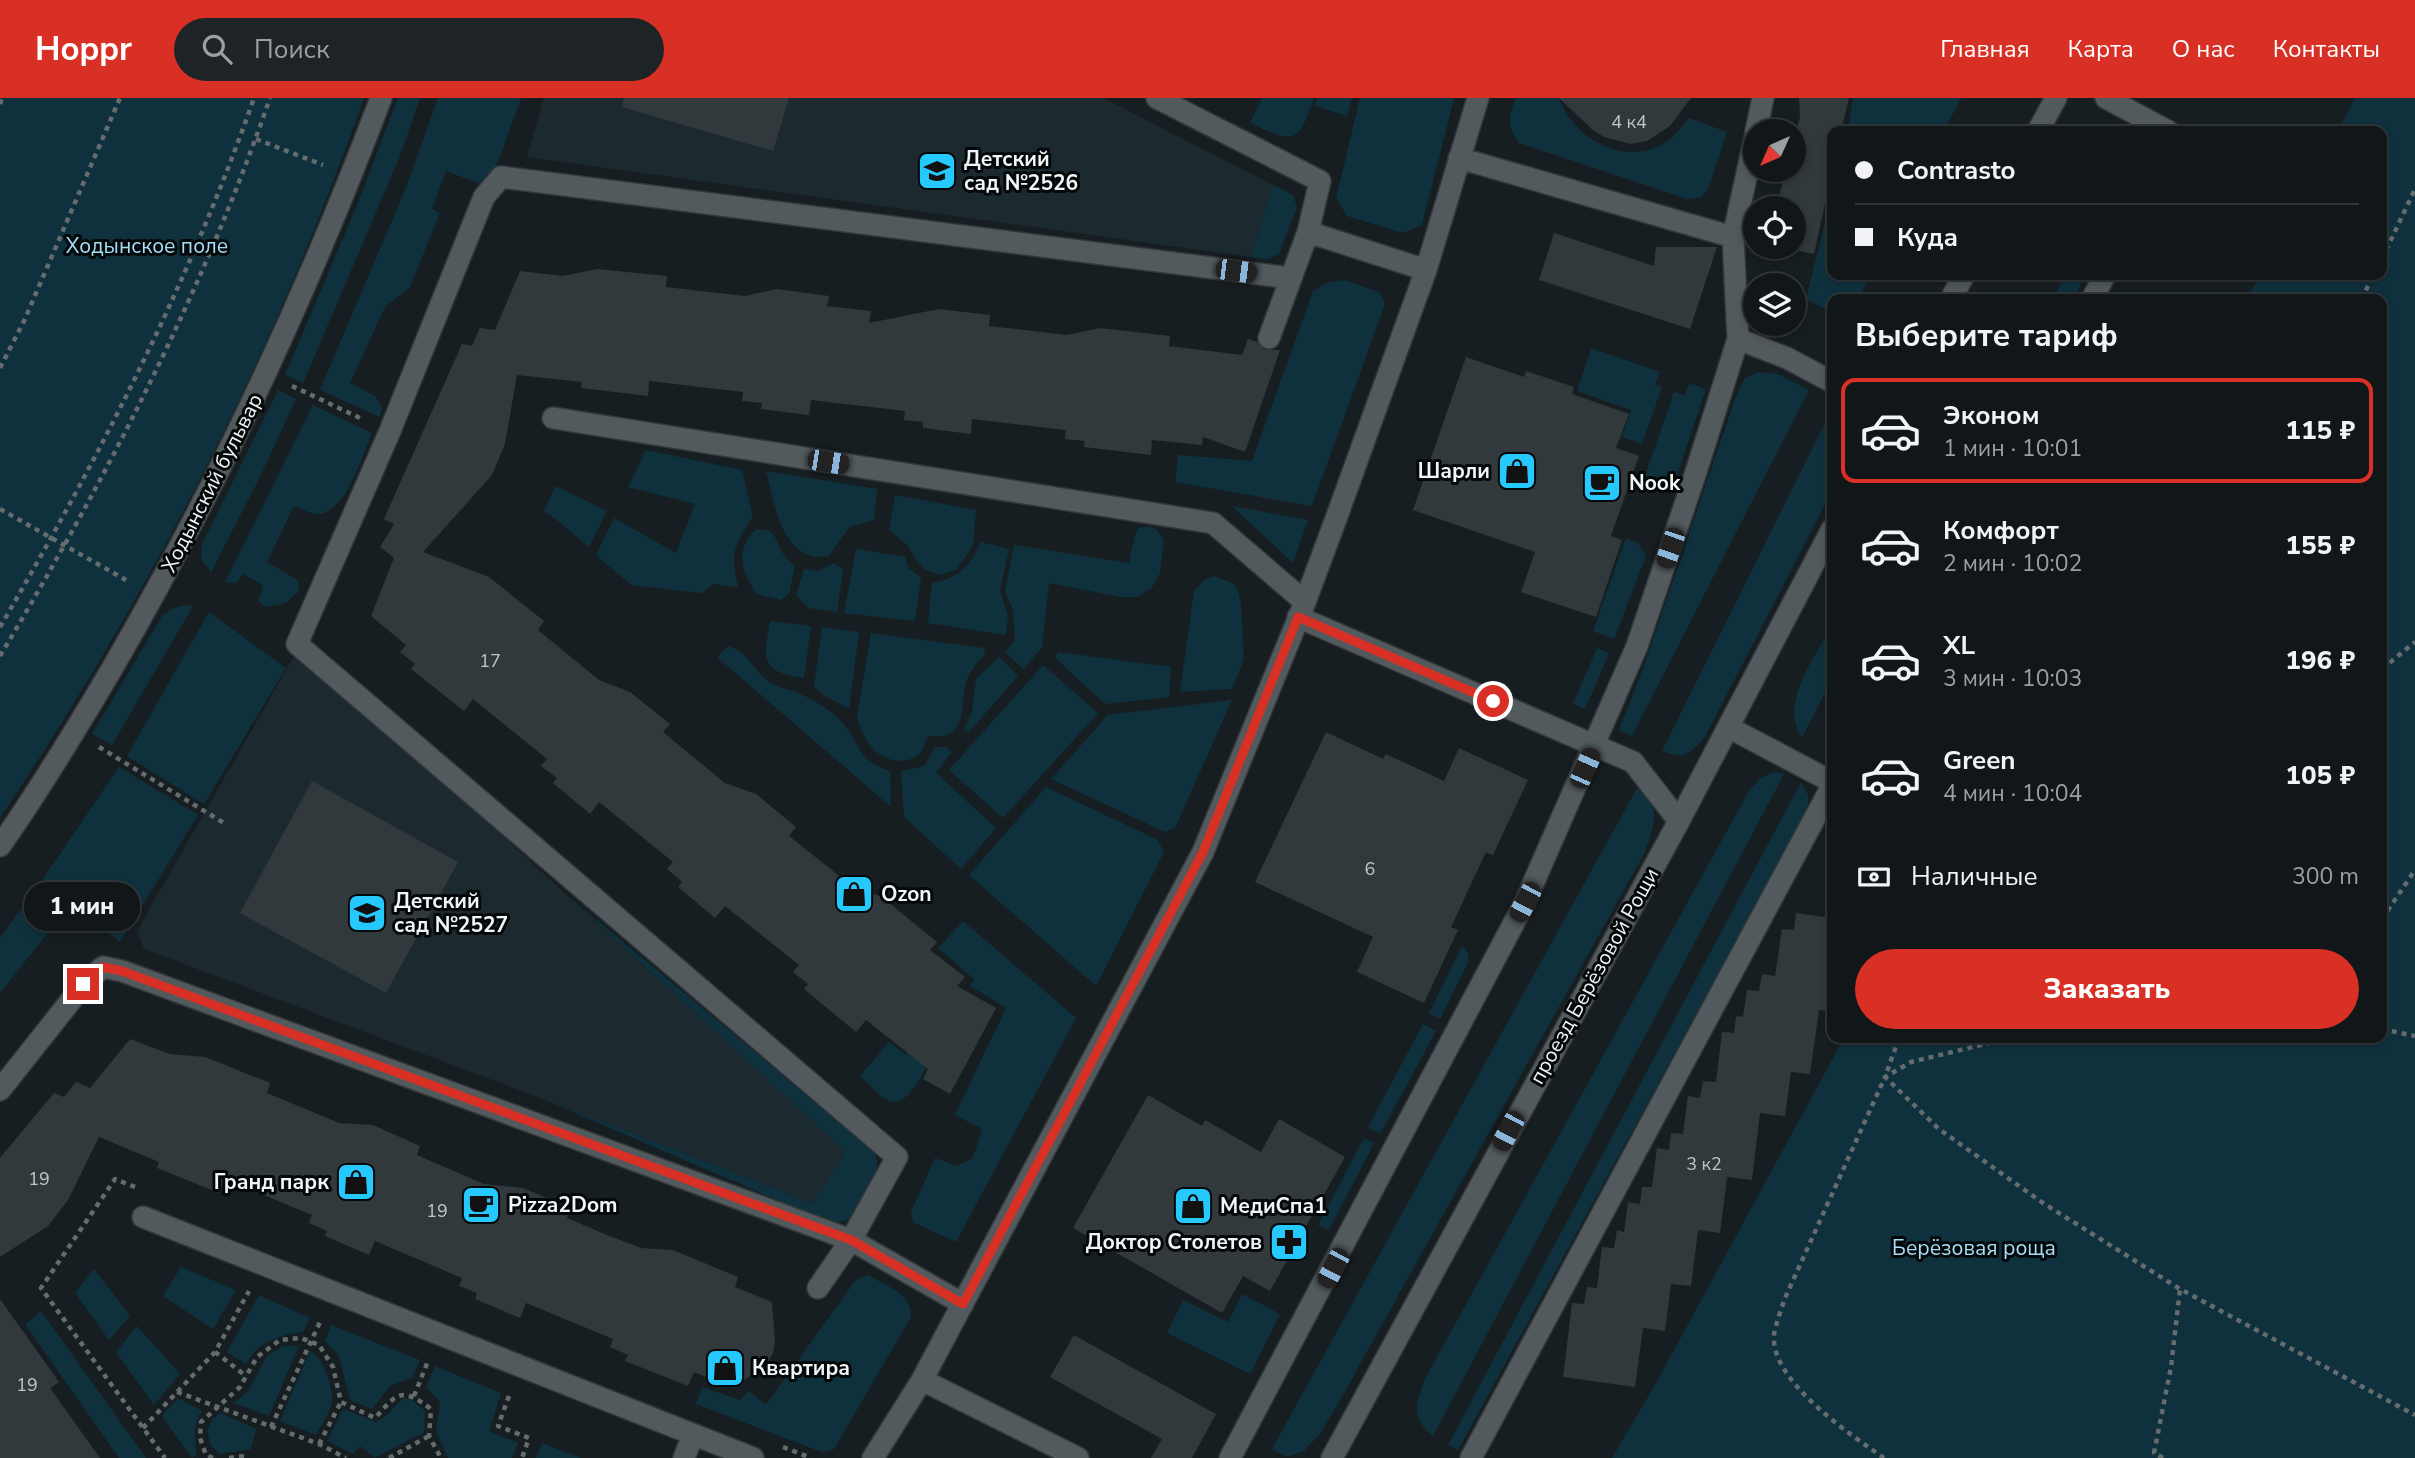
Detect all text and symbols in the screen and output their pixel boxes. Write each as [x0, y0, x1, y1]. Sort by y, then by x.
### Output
search box [174, 18, 664, 81]
text: Hoppr [35, 27, 132, 72]
icon: search [198, 30, 236, 68]
text: Поиск [254, 32, 330, 67]
text: Главная [1940, 33, 2030, 65]
text: Карта [2068, 33, 2134, 65]
text: О нас [2172, 33, 2235, 65]
text: Контакты [2273, 33, 2380, 65]
house number: 4 к4 [1611, 110, 1647, 134]
north arrow [1743, 119, 1806, 182]
map controls [1743, 119, 1806, 336]
place label: Детский сад №2526 [964, 145, 1078, 197]
school or university icon: Детский сад №2526 [916, 150, 958, 192]
text: Contrasto [1897, 153, 2016, 188]
button: locate [1743, 196, 1806, 259]
text: Куда [1897, 220, 1958, 255]
park label: Ходынское поле [66, 232, 228, 260]
car [1214, 258, 1259, 284]
button: layers [1743, 273, 1806, 336]
text: Выберите тариф [1855, 314, 2118, 357]
street label: Ходынский бульвар [155, 389, 269, 577]
text: Эконом [1943, 398, 2040, 433]
icon: car [1859, 399, 1922, 462]
text: 115 ₽ [2285, 413, 2355, 448]
text: 1 мин · 10:01 [1943, 433, 2082, 464]
car [806, 448, 851, 476]
shop icon: Шарли [1496, 450, 1538, 492]
place label: Шарли [1418, 457, 1490, 485]
cafe icon: Nook [1581, 462, 1623, 504]
place label: Nook [1629, 469, 1681, 497]
text: Комфорт [1943, 513, 2059, 548]
icon: car [1859, 514, 1922, 577]
car [1654, 525, 1687, 571]
text: 155 ₽ [2285, 528, 2355, 563]
text: 2 мин · 10:02 [1943, 548, 2082, 579]
text: XL [1943, 628, 1975, 663]
icon: car [1859, 629, 1922, 692]
text: 196 ₽ [2285, 643, 2355, 678]
house number: 17 [479, 649, 501, 673]
text: 3 мин · 10:03 [1943, 663, 2082, 694]
route start [1477, 685, 1509, 717]
text: Green [1943, 743, 2016, 778]
icon: car [1859, 744, 1922, 807]
car [1567, 745, 1604, 791]
text: 105 ₽ [2285, 758, 2355, 793]
text: 4 мин · 10:04 [1943, 778, 2082, 809]
house number: 6 [1365, 857, 1375, 881]
icon: cash [1855, 858, 1893, 896]
text: Наличные [1911, 859, 2038, 894]
text: 300 m [2292, 861, 2359, 892]
street label: проезд Берёзовой Рощи [1523, 863, 1665, 1089]
shop icon: Ozon [833, 873, 875, 915]
car [1506, 879, 1545, 925]
place label: Ozon [881, 880, 932, 908]
callout: 1 мин [25, 882, 141, 932]
place label: Детский сад №2527 [394, 887, 508, 939]
text: 1 мин [50, 891, 114, 922]
school or university icon: Детский сад №2527 [346, 892, 388, 934]
button: Заказать [1855, 949, 2359, 1029]
route end [67, 968, 99, 1000]
car [1489, 1108, 1528, 1154]
house number: 3 к2 [1686, 1152, 1722, 1176]
shop icon: Гранд парк [335, 1161, 377, 1203]
house number: 19 [28, 1167, 50, 1191]
place label: Гранд парк [214, 1168, 329, 1196]
cafe icon: Pizza2Dom [460, 1184, 502, 1226]
shop icon: МедиСпа1 [1172, 1185, 1214, 1227]
place label: Pizza2Dom [508, 1191, 617, 1219]
place label: МедиСпа1 [1220, 1192, 1327, 1220]
house number: 19 [426, 1199, 448, 1223]
pharmacy icon: Доктор Столетов [1268, 1221, 1310, 1263]
place label: Доктор Столетов [1086, 1228, 1262, 1256]
park label: Берёзовая роща [1892, 1234, 2056, 1262]
car [1314, 1245, 1353, 1291]
shop icon: Квартира [704, 1347, 746, 1389]
place label: Квартира [752, 1354, 850, 1382]
house number: 19 [16, 1373, 38, 1397]

